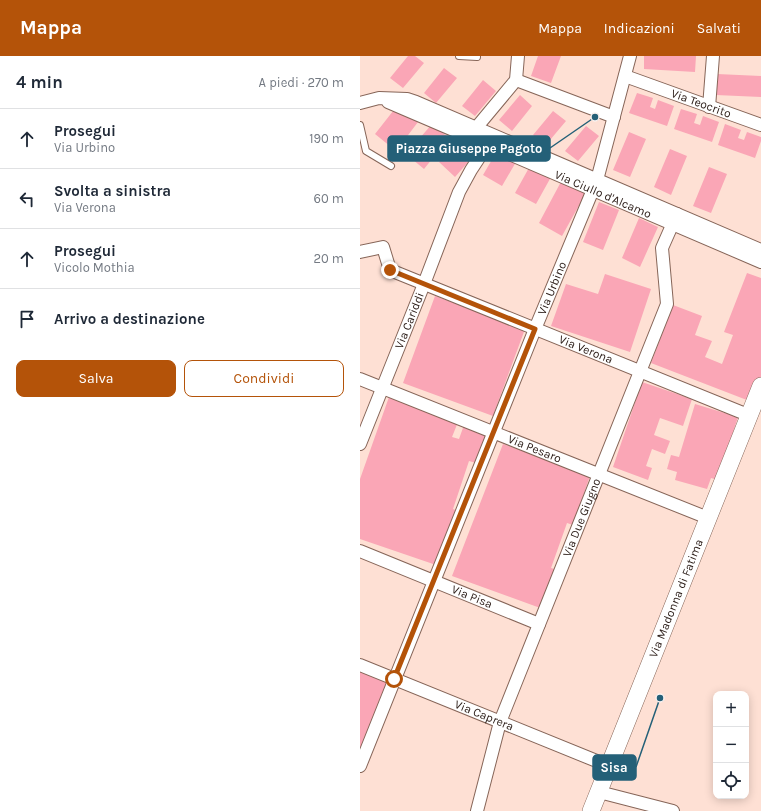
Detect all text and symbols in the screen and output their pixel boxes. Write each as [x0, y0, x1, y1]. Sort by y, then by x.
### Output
text: Mappa [20, 17, 82, 39]
text: Mappa [538, 20, 582, 37]
text: Indicazioni [604, 20, 675, 37]
text: Salvati [697, 20, 741, 37]
text: 4 min [16, 72, 63, 92]
text: A piedi · 270 m [259, 75, 344, 90]
street label: Via Teocrito [669, 86, 733, 121]
text: Prosegui [54, 122, 116, 140]
icon: ahead [16, 128, 38, 150]
text: 190 m [309, 131, 344, 146]
callout: Piazza Giuseppe Pagoto [388, 136, 550, 161]
text: Via Urbino [54, 140, 115, 155]
text: Piazza Giuseppe Pagoto [396, 141, 542, 156]
street label: Via Ciullo d'Alcamo [553, 167, 654, 221]
text: Svolta a sinistra [54, 182, 171, 200]
icon: left [16, 188, 38, 210]
text: 60 m [314, 191, 344, 206]
text: Via Verona [54, 200, 116, 215]
text: Prosegui [54, 242, 116, 260]
icon: ahead [16, 248, 38, 270]
text: 20 m [314, 251, 344, 266]
street label: Via Urbino [535, 259, 569, 317]
text: Vicolo Mothia [54, 260, 135, 275]
route end [381, 261, 399, 279]
street label: Via Cariddi [392, 290, 427, 351]
icon: arrive [16, 308, 38, 330]
text: Arrivo a destinazione [54, 310, 205, 328]
street label: Via Verona [557, 332, 615, 367]
button: Salva [16, 360, 176, 397]
button: Condividi [184, 360, 344, 397]
street label: Via Pesaro [506, 432, 563, 466]
street label: Via Due Giugno [560, 476, 604, 559]
street label: Via Madonna di Fatima [646, 537, 706, 660]
street label: Via Pisa [450, 582, 495, 611]
route start [385, 670, 403, 688]
map controls [713, 691, 749, 799]
button: + [713, 691, 749, 727]
street label: Via Caprera [453, 697, 516, 734]
button: − [713, 727, 749, 763]
callout: Sisa [593, 755, 636, 780]
text: Sisa [600, 760, 628, 775]
button: locate [713, 763, 749, 799]

